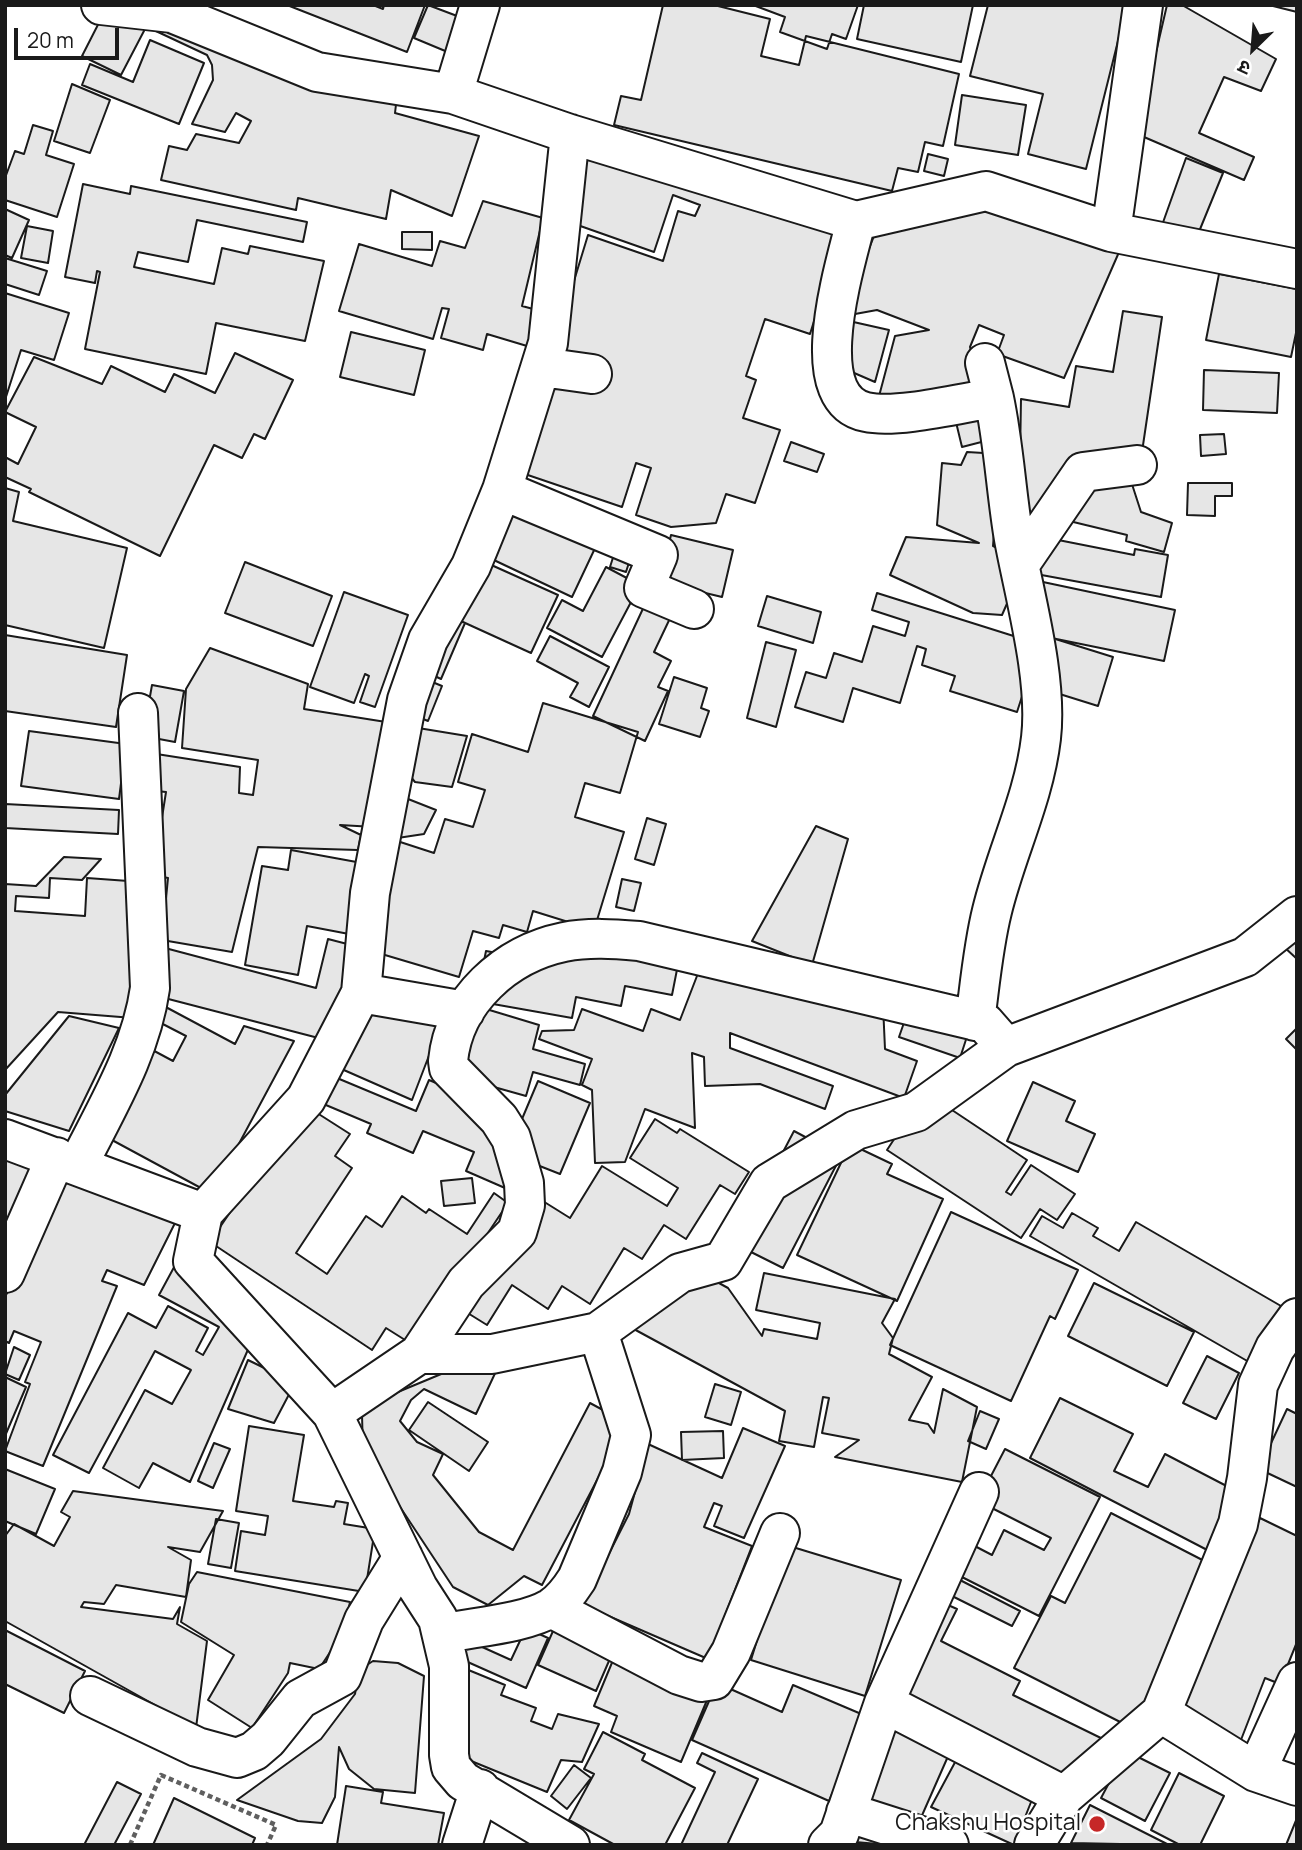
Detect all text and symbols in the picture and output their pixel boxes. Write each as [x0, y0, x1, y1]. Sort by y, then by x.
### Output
scale bar [18, 14, 122, 58]
north arrow [1218, 14, 1288, 84]
text: 20 m [27, 26, 74, 54]
text: उ [1234, 54, 1255, 82]
place label: Chakshu Hospital [895, 1810, 1081, 1838]
marker: Chakshu Hospital [1087, 1814, 1107, 1834]

